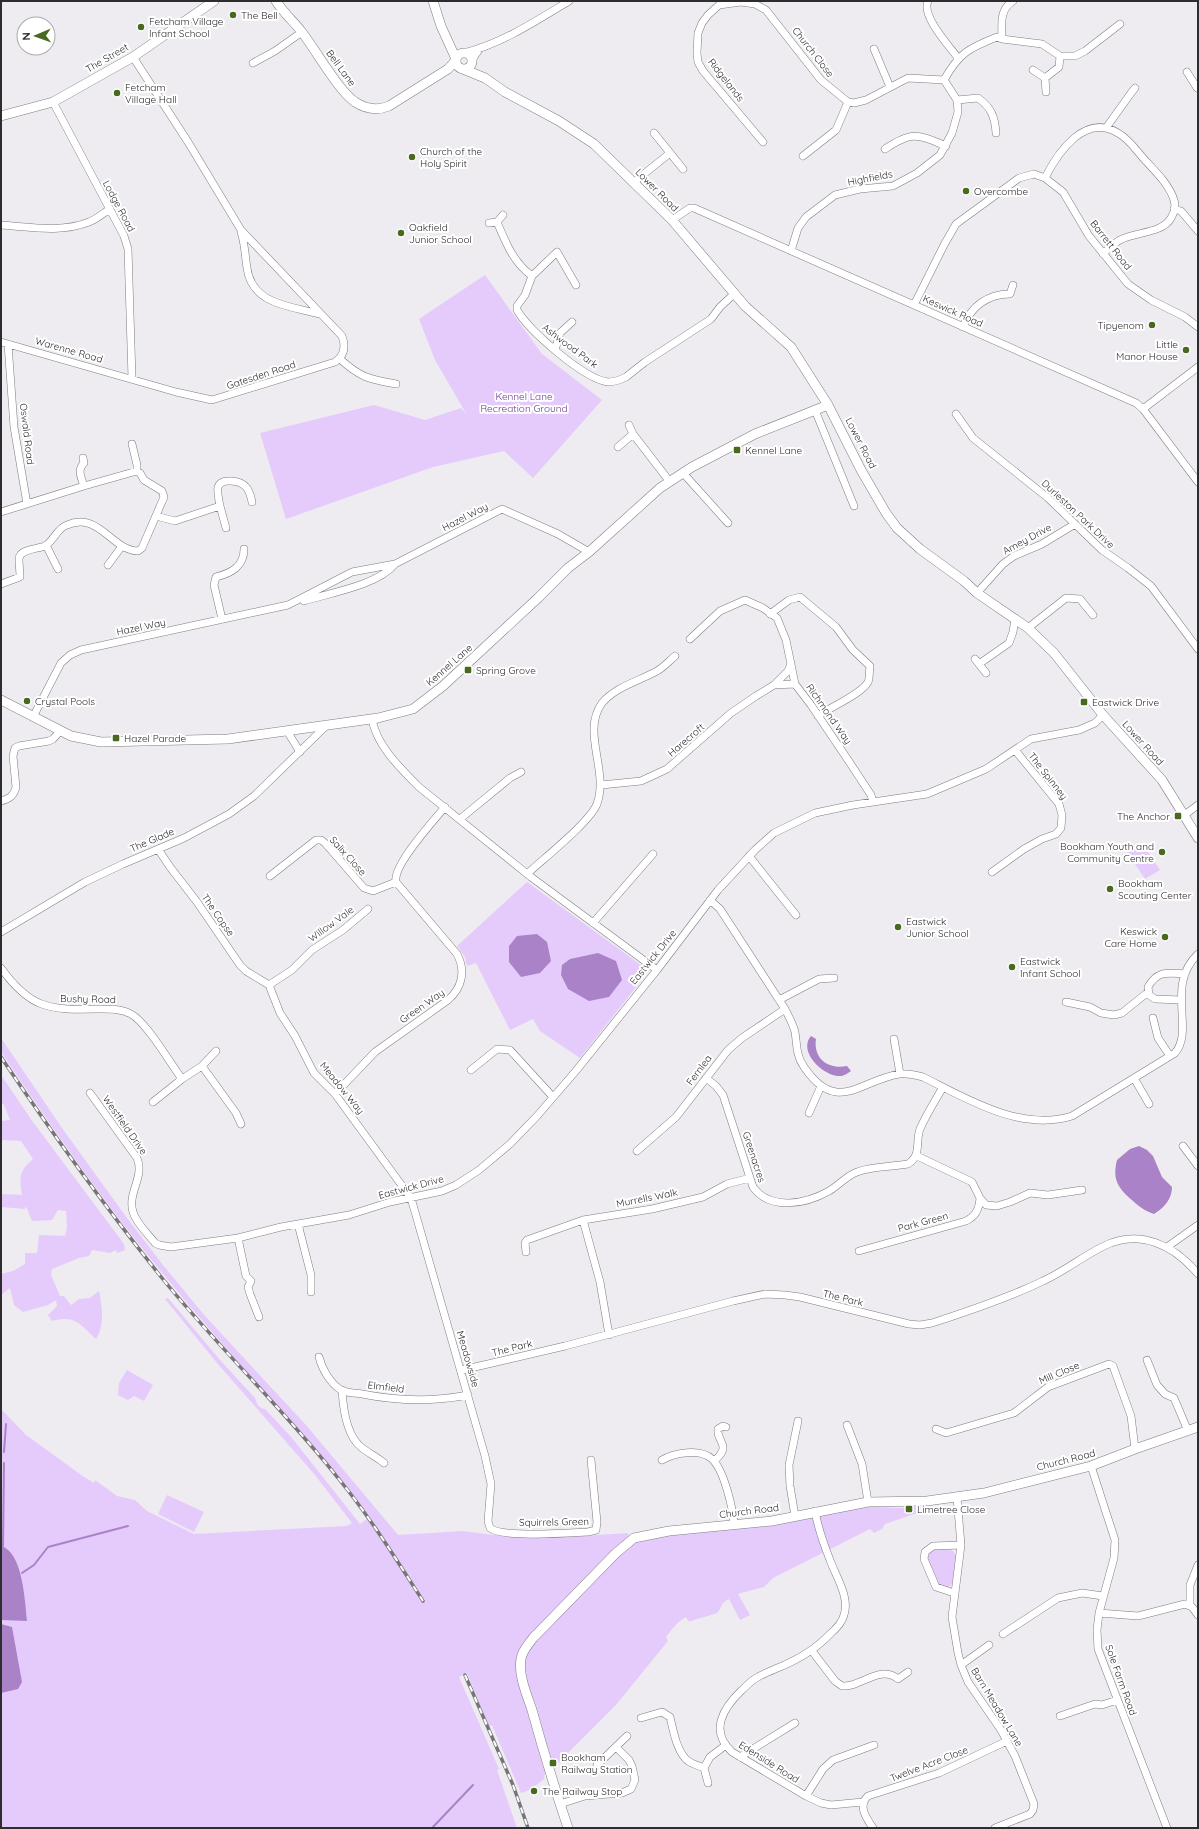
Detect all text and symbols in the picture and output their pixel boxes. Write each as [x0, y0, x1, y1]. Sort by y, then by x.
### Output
place label: The Bell [241, 9, 278, 22]
marker: The Bell [228, 10, 238, 20]
place label: Fetcham Village Infant School [149, 15, 224, 40]
north arrow [16, 16, 56, 56]
marker: Fetcham Village Infant School [136, 22, 146, 32]
street label: Church Close [789, 24, 837, 80]
text: N [19, 32, 33, 41]
street label: The Street [83, 40, 131, 75]
street label: Bell Lane [323, 47, 359, 89]
street label: Ridgelands [705, 56, 747, 105]
place label: Fetcham Village Hall [125, 81, 177, 106]
marker: Fetcham Village Hall [112, 88, 122, 98]
place label: Church of the Holy Spirit [420, 145, 483, 170]
marker: Church of the Holy Spirit [407, 152, 417, 162]
street label: Lower Road [633, 166, 681, 214]
street label: Highfields [846, 167, 894, 189]
street label: Lodge Road [100, 178, 138, 234]
place label: Overcombe [974, 185, 1029, 198]
marker: Overcombe [961, 186, 971, 196]
street label: Barrett Road [1087, 217, 1135, 273]
place label: Oakfield Junior School [409, 221, 472, 246]
marker: Oakfield Junior School [396, 228, 406, 238]
street label: Keswick Road [921, 292, 985, 330]
place label: Tipyenom [1098, 319, 1144, 332]
marker: Tipyenom [1147, 320, 1157, 330]
street label: Ashwood Park [540, 321, 600, 371]
street label: Warenne Road [34, 334, 104, 366]
place label: Little Manor House [1116, 338, 1178, 363]
marker: Little Manor House [1181, 345, 1191, 355]
street label: Gatesden Road [225, 358, 297, 392]
park label: Kennel Lane Recreation Ground [480, 390, 568, 415]
street label: Oswald Road [17, 403, 37, 465]
street label: Lower Road [843, 415, 879, 471]
place label: Kennel Lane [745, 444, 803, 457]
marker: Kennel Lane [732, 445, 742, 455]
street label: Durleston Park Drive [1039, 477, 1117, 551]
street label: Hazel Way [440, 500, 490, 534]
street label: Amey Drive [1000, 520, 1054, 557]
street label: Hazel Way [115, 615, 167, 639]
street label: Kennel Lane [423, 641, 475, 689]
place label: Spring Grove [476, 664, 536, 677]
marker: Spring Grove [463, 665, 473, 675]
street label: Richmond Way [803, 681, 855, 747]
place label: Crystal Pools [35, 695, 95, 708]
marker: Crystal Pools [22, 696, 32, 706]
place label: Eastwick Drive [1092, 696, 1160, 709]
marker: Eastwick Drive [1079, 697, 1089, 707]
street label: Lower Road [1119, 718, 1167, 768]
street label: Harecroft [665, 720, 707, 759]
place label: Hazel Parade [124, 732, 186, 745]
marker: Hazel Parade [111, 733, 121, 743]
street label: The Spinney [1025, 750, 1071, 802]
place label: The Anchor [1117, 810, 1170, 823]
marker: The Anchor [1173, 811, 1183, 821]
street label: The Glade [128, 825, 177, 855]
street label: Salix Close [327, 834, 369, 879]
place label: Bookham Youth and Community Centre [1060, 840, 1154, 865]
marker: Bookham Youth and Community Centre [1157, 847, 1167, 857]
place label: Bookham Scouting Center [1118, 877, 1192, 902]
marker: Bookham Scouting Center [1105, 884, 1115, 894]
street label: The Copse [199, 891, 238, 939]
street label: Willow Vale [306, 903, 357, 945]
place label: Eastwick Junior School [906, 915, 969, 940]
marker: Eastwick Junior School [893, 922, 903, 932]
place label: Keswick Care Home [1104, 925, 1157, 950]
street label: Eastwick Drive [627, 927, 679, 987]
marker: Keswick Care Home [1160, 932, 1170, 942]
place label: Eastwick Infant School [1020, 955, 1081, 980]
marker: Eastwick Infant School [1007, 962, 1017, 972]
street label: Green Way [397, 986, 447, 1026]
street label: Bushy Road [60, 992, 116, 1006]
street label: Fernlea [683, 1052, 715, 1088]
street label: Meadow Way [317, 1059, 367, 1117]
street label: Westfield Drive [100, 1093, 151, 1158]
street label: Greenacres [740, 1130, 768, 1184]
street label: Eastwick Drive [377, 1172, 445, 1202]
street label: Murrells Walk [615, 1186, 679, 1210]
street label: Park Green [896, 1209, 950, 1235]
street label: The Park [821, 1287, 865, 1309]
street label: Meadowside [454, 1329, 482, 1389]
street label: The Park [490, 1337, 534, 1359]
street label: Mill Close [1037, 1359, 1082, 1387]
street label: Elmfield [367, 1378, 405, 1396]
street label: Church Road [1035, 1446, 1097, 1474]
street label: Church Road [718, 1501, 780, 1521]
place label: Limetree Close [917, 1503, 986, 1516]
marker: Limetree Close [904, 1504, 914, 1514]
street label: Squirrels Green [519, 1515, 589, 1529]
street label: Sole Farm Road [1102, 1643, 1140, 1717]
street label: Barn Meadow Lane [968, 1665, 1026, 1749]
street label: Edenside Road [736, 1738, 802, 1786]
street label: Twelve Acre Close [888, 1743, 970, 1785]
place label: Bookham Railway Station [561, 1751, 633, 1776]
marker: Bookham Railway Station [548, 1758, 558, 1768]
place label: The Railway Stop [542, 1785, 622, 1798]
marker: The Railway Stop [529, 1786, 539, 1796]

